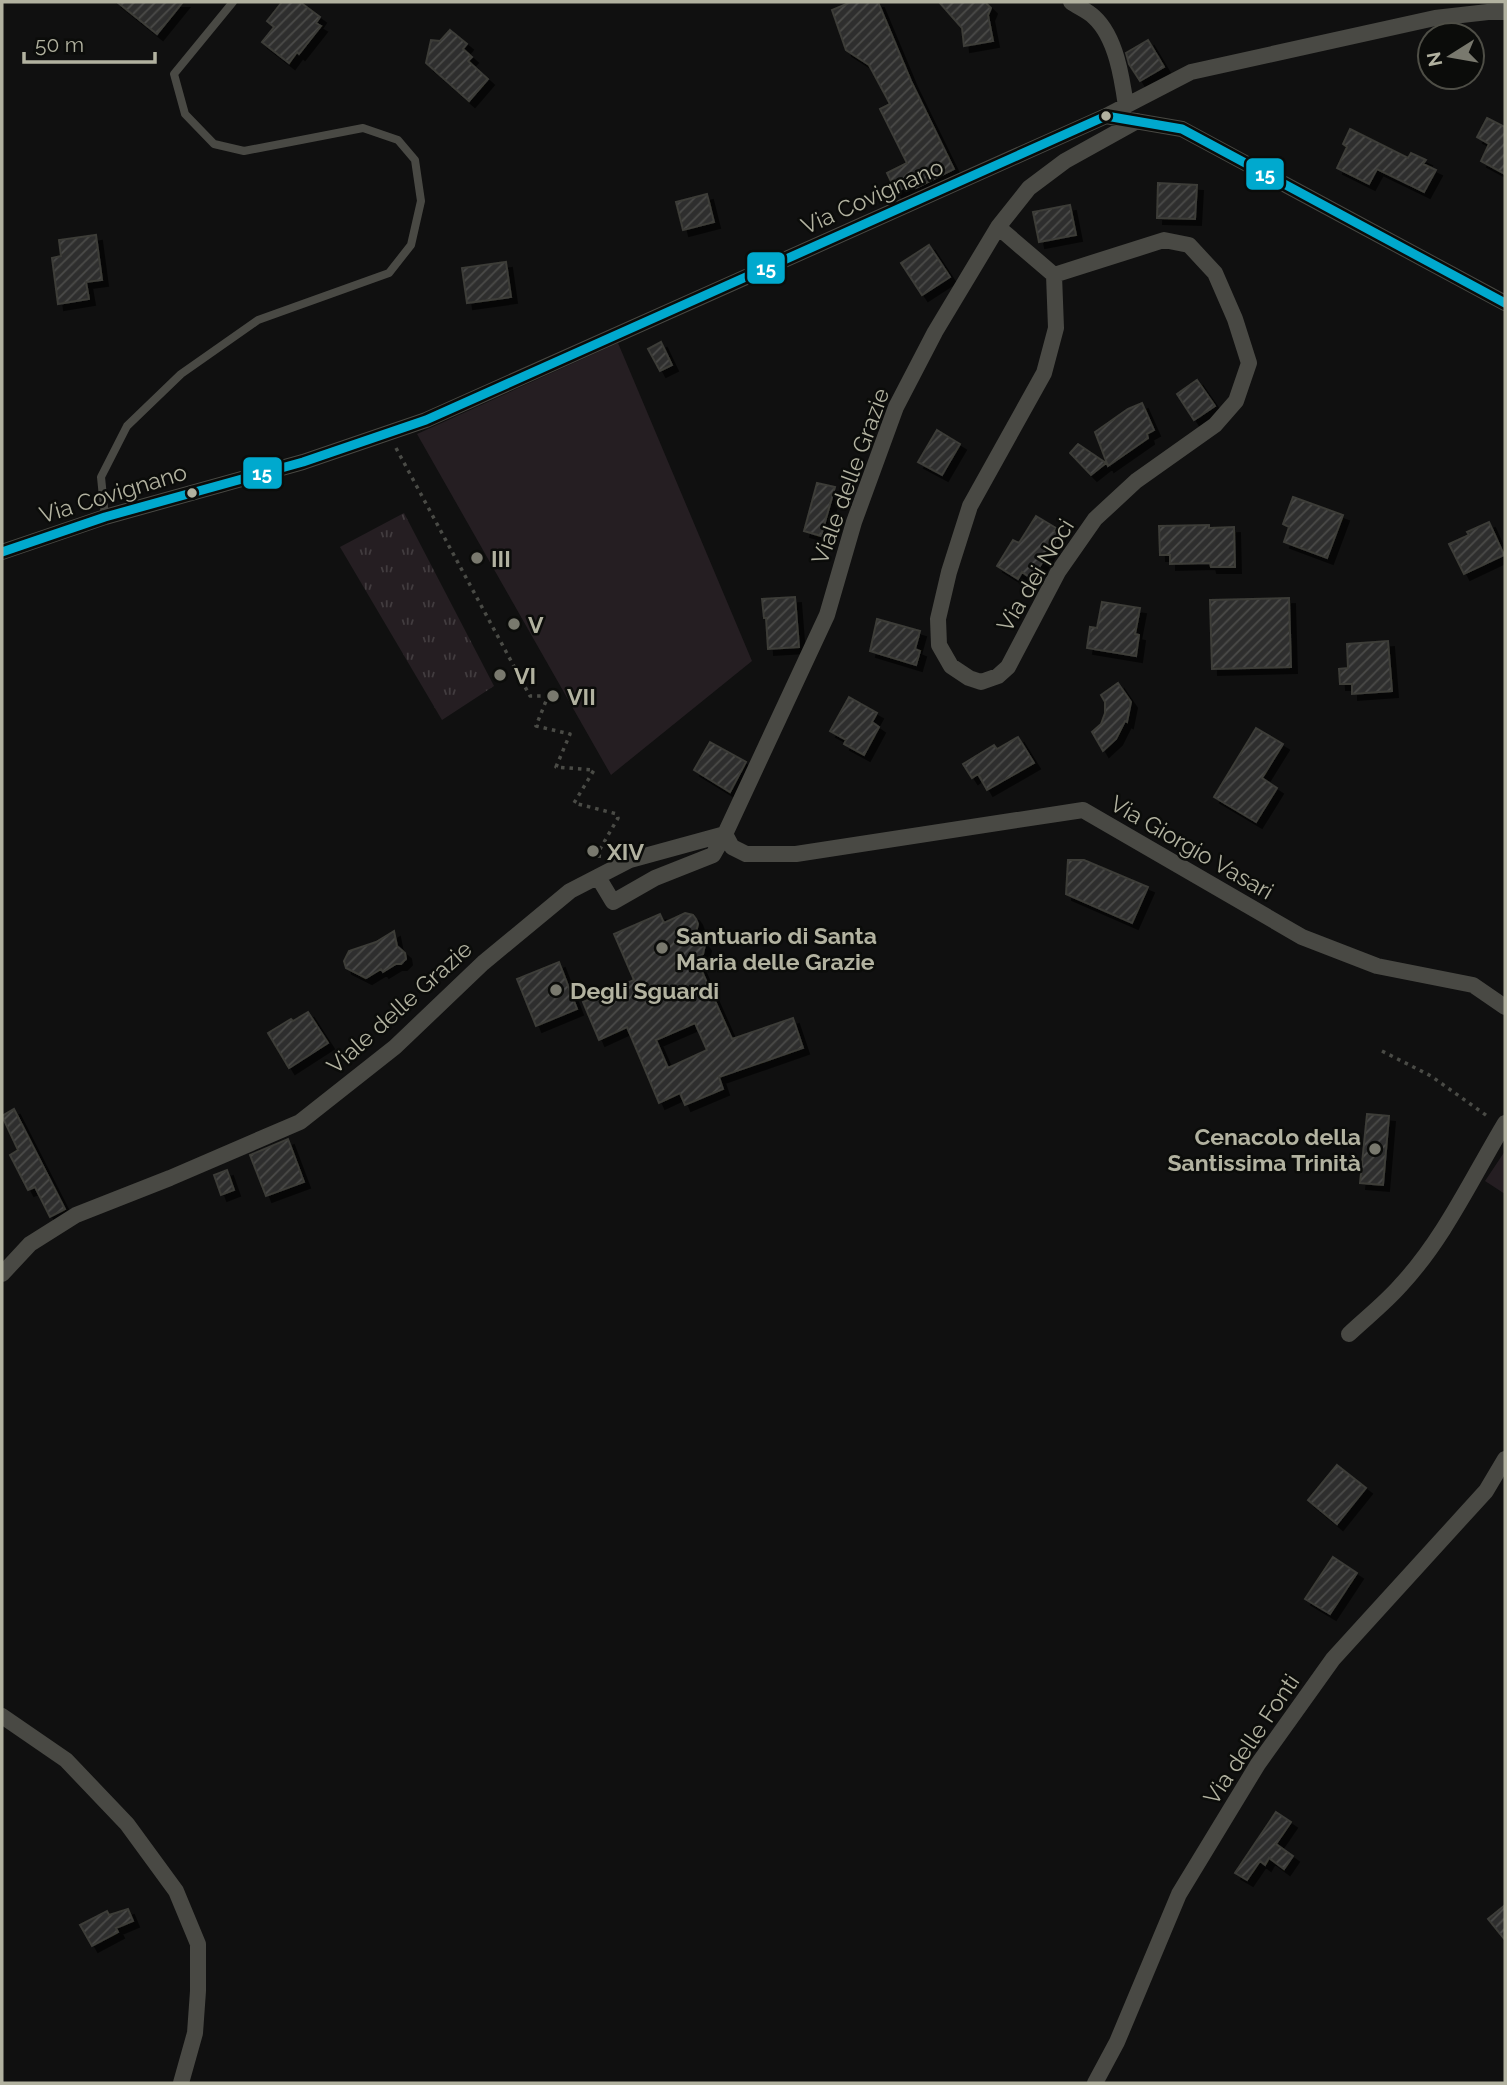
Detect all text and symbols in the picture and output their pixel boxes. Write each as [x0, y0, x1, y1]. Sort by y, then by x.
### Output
scale bar [24, 21, 156, 65]
north arrow [1416, 21, 1486, 91]
text: 50 m [35, 32, 84, 57]
text: N [1422, 50, 1446, 68]
unlabelled marker [1099, 109, 1113, 123]
street label: Via Covignano [797, 153, 947, 239]
line badge: 15 [1245, 157, 1285, 191]
text: 15 [1255, 163, 1275, 185]
line badge: 15 [746, 251, 786, 285]
text: 15 [756, 257, 776, 279]
street label: Viale delle Grazie [806, 384, 894, 568]
line badge: 15 [242, 456, 283, 490]
street label: Via Covignano [36, 458, 190, 528]
text: 15 [252, 462, 272, 484]
unlabelled marker [185, 486, 199, 500]
street label: Via dei Noci [991, 514, 1079, 636]
place label: III [491, 545, 511, 572]
marker: III [469, 550, 485, 566]
place label: V [528, 611, 544, 638]
marker: V [506, 616, 522, 632]
place label: VI [514, 662, 536, 689]
marker: VI [492, 667, 508, 683]
place label: VII [567, 683, 596, 710]
marker: VII [545, 688, 561, 704]
street label: Via Giorgio Vasari [1106, 789, 1278, 905]
place label: XIV [606, 838, 644, 865]
marker: XIV [585, 843, 601, 859]
place label: Santuario di Santa Maria delle Grazie [676, 922, 877, 975]
street label: Viale delle Grazie [321, 935, 477, 1079]
marker: Santuario di Santa Maria delle Grazie [654, 940, 670, 956]
place label: Degli Sguardi [570, 977, 719, 1004]
marker: Degli Sguardi [548, 982, 564, 998]
place label: Cenacolo della Santissima Trinità [1168, 1123, 1361, 1176]
marker: Cenacolo della Santissima Trinità [1367, 1141, 1383, 1157]
street label: Via delle Fonti [1198, 1669, 1304, 1809]

